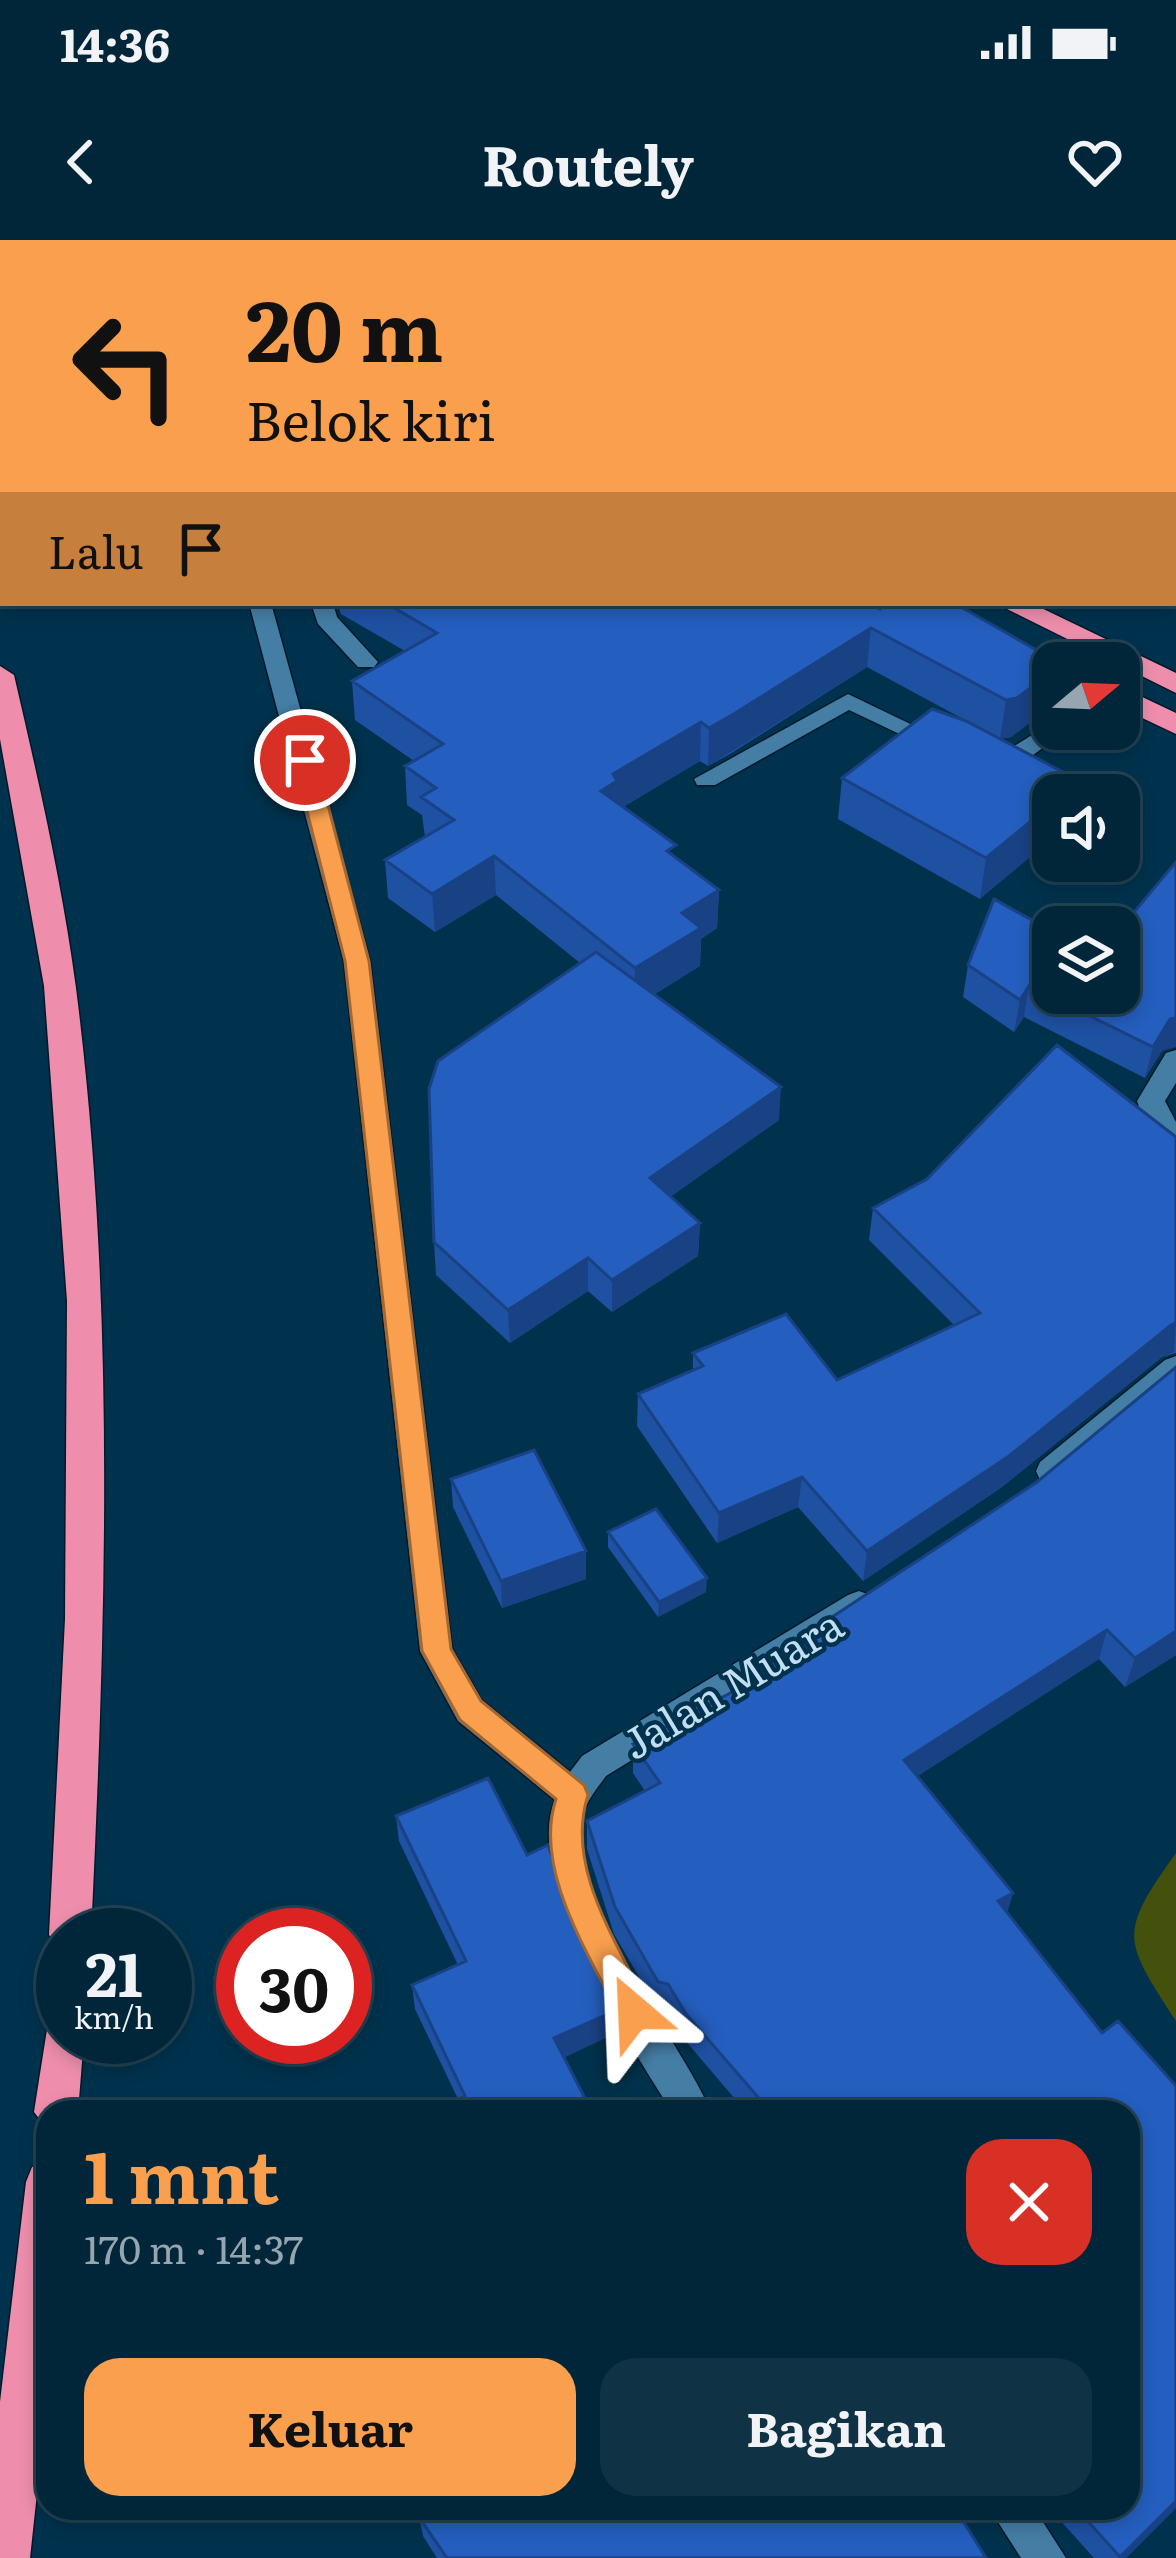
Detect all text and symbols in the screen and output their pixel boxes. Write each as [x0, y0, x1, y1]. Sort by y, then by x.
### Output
text: 14:36 [60, 9, 170, 76]
text: Routely [482, 122, 694, 203]
icon: back [48, 129, 114, 195]
icon: heart [1062, 129, 1128, 195]
text: 20 m [246, 263, 443, 388]
icon: left [48, 288, 204, 444]
text: Belok kiri [246, 377, 495, 458]
text: Lalu [48, 516, 144, 583]
icon: arrive [168, 516, 234, 582]
north arrow [1032, 642, 1140, 750]
map controls [1032, 642, 1140, 1014]
pin [254, 709, 356, 811]
icon: arrive [272, 727, 338, 793]
button: sound [1032, 774, 1140, 882]
button: layers [1032, 906, 1140, 1014]
street label: Jalan Muara [609, 1591, 854, 1772]
speed limit sign: 30 [216, 1908, 372, 2064]
text: 21 [85, 1926, 143, 2015]
position arrow [571, 1949, 697, 2075]
text: km/h [74, 1994, 154, 2038]
text: 1 mnt [84, 2119, 279, 2226]
button: close [966, 2139, 1092, 2265]
text: 170 m · 14:37 [84, 2218, 303, 2276]
button: Keluar [84, 2358, 576, 2496]
button: Bagikan [600, 2358, 1092, 2496]

